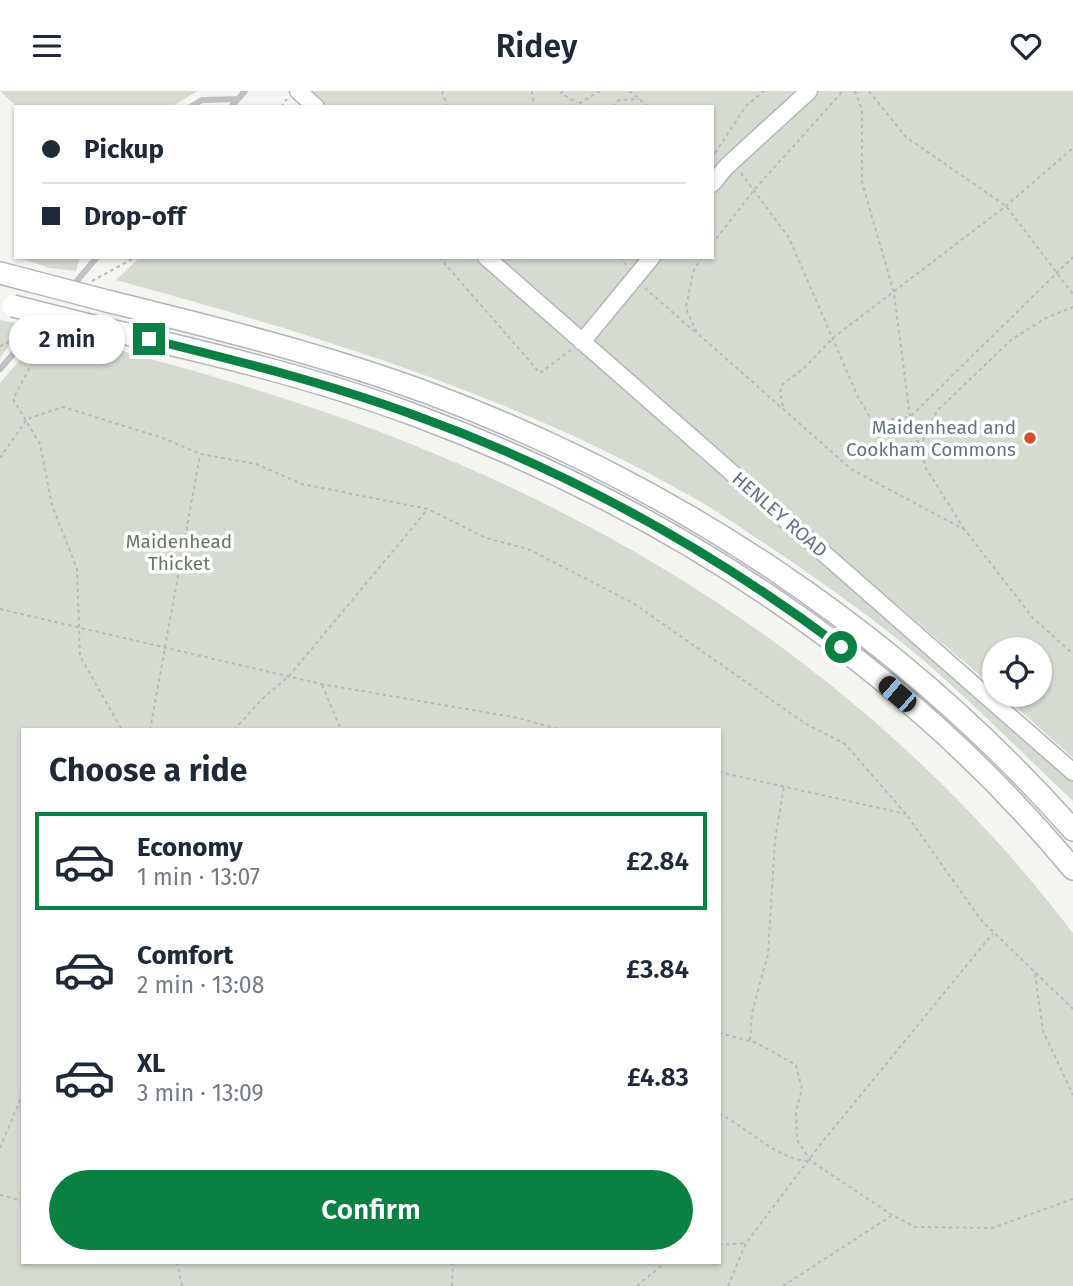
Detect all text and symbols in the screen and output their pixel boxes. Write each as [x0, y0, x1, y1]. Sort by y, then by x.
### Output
icon: menu [28, 27, 66, 65]
text: Ridey [496, 27, 577, 65]
icon: heart [1007, 27, 1045, 65]
text: Pickup [84, 134, 164, 165]
text: Drop-off [84, 201, 186, 232]
callout: 2 min [9, 315, 124, 363]
route end [133, 323, 165, 355]
text: 2 min [39, 325, 95, 353]
place label: Maidenhead and Cookham Commons [846, 416, 1016, 461]
marker: Maidenhead and Cookham Commons [1022, 430, 1038, 446]
street label: HENLEY ROAD [727, 467, 832, 562]
park label: Maidenhead Thicket [126, 530, 232, 575]
route start [825, 631, 857, 663]
map controls [982, 637, 1052, 707]
button: locate [982, 637, 1052, 707]
car [875, 672, 920, 716]
text: Choose a ride [49, 751, 247, 789]
icon: car [53, 830, 116, 893]
text: Economy [137, 832, 243, 863]
text: £2.84 [626, 846, 689, 877]
text: 1 min · 13:07 [137, 863, 260, 891]
icon: car [53, 938, 116, 1001]
text: Comfort [137, 940, 233, 971]
text: £3.84 [626, 954, 689, 985]
text: 2 min · 13:08 [137, 971, 264, 999]
icon: car [53, 1046, 116, 1109]
text: XL [137, 1048, 165, 1079]
text: £4.83 [627, 1062, 689, 1093]
text: 3 min · 13:09 [137, 1079, 264, 1107]
button: Confirm [49, 1170, 693, 1250]

